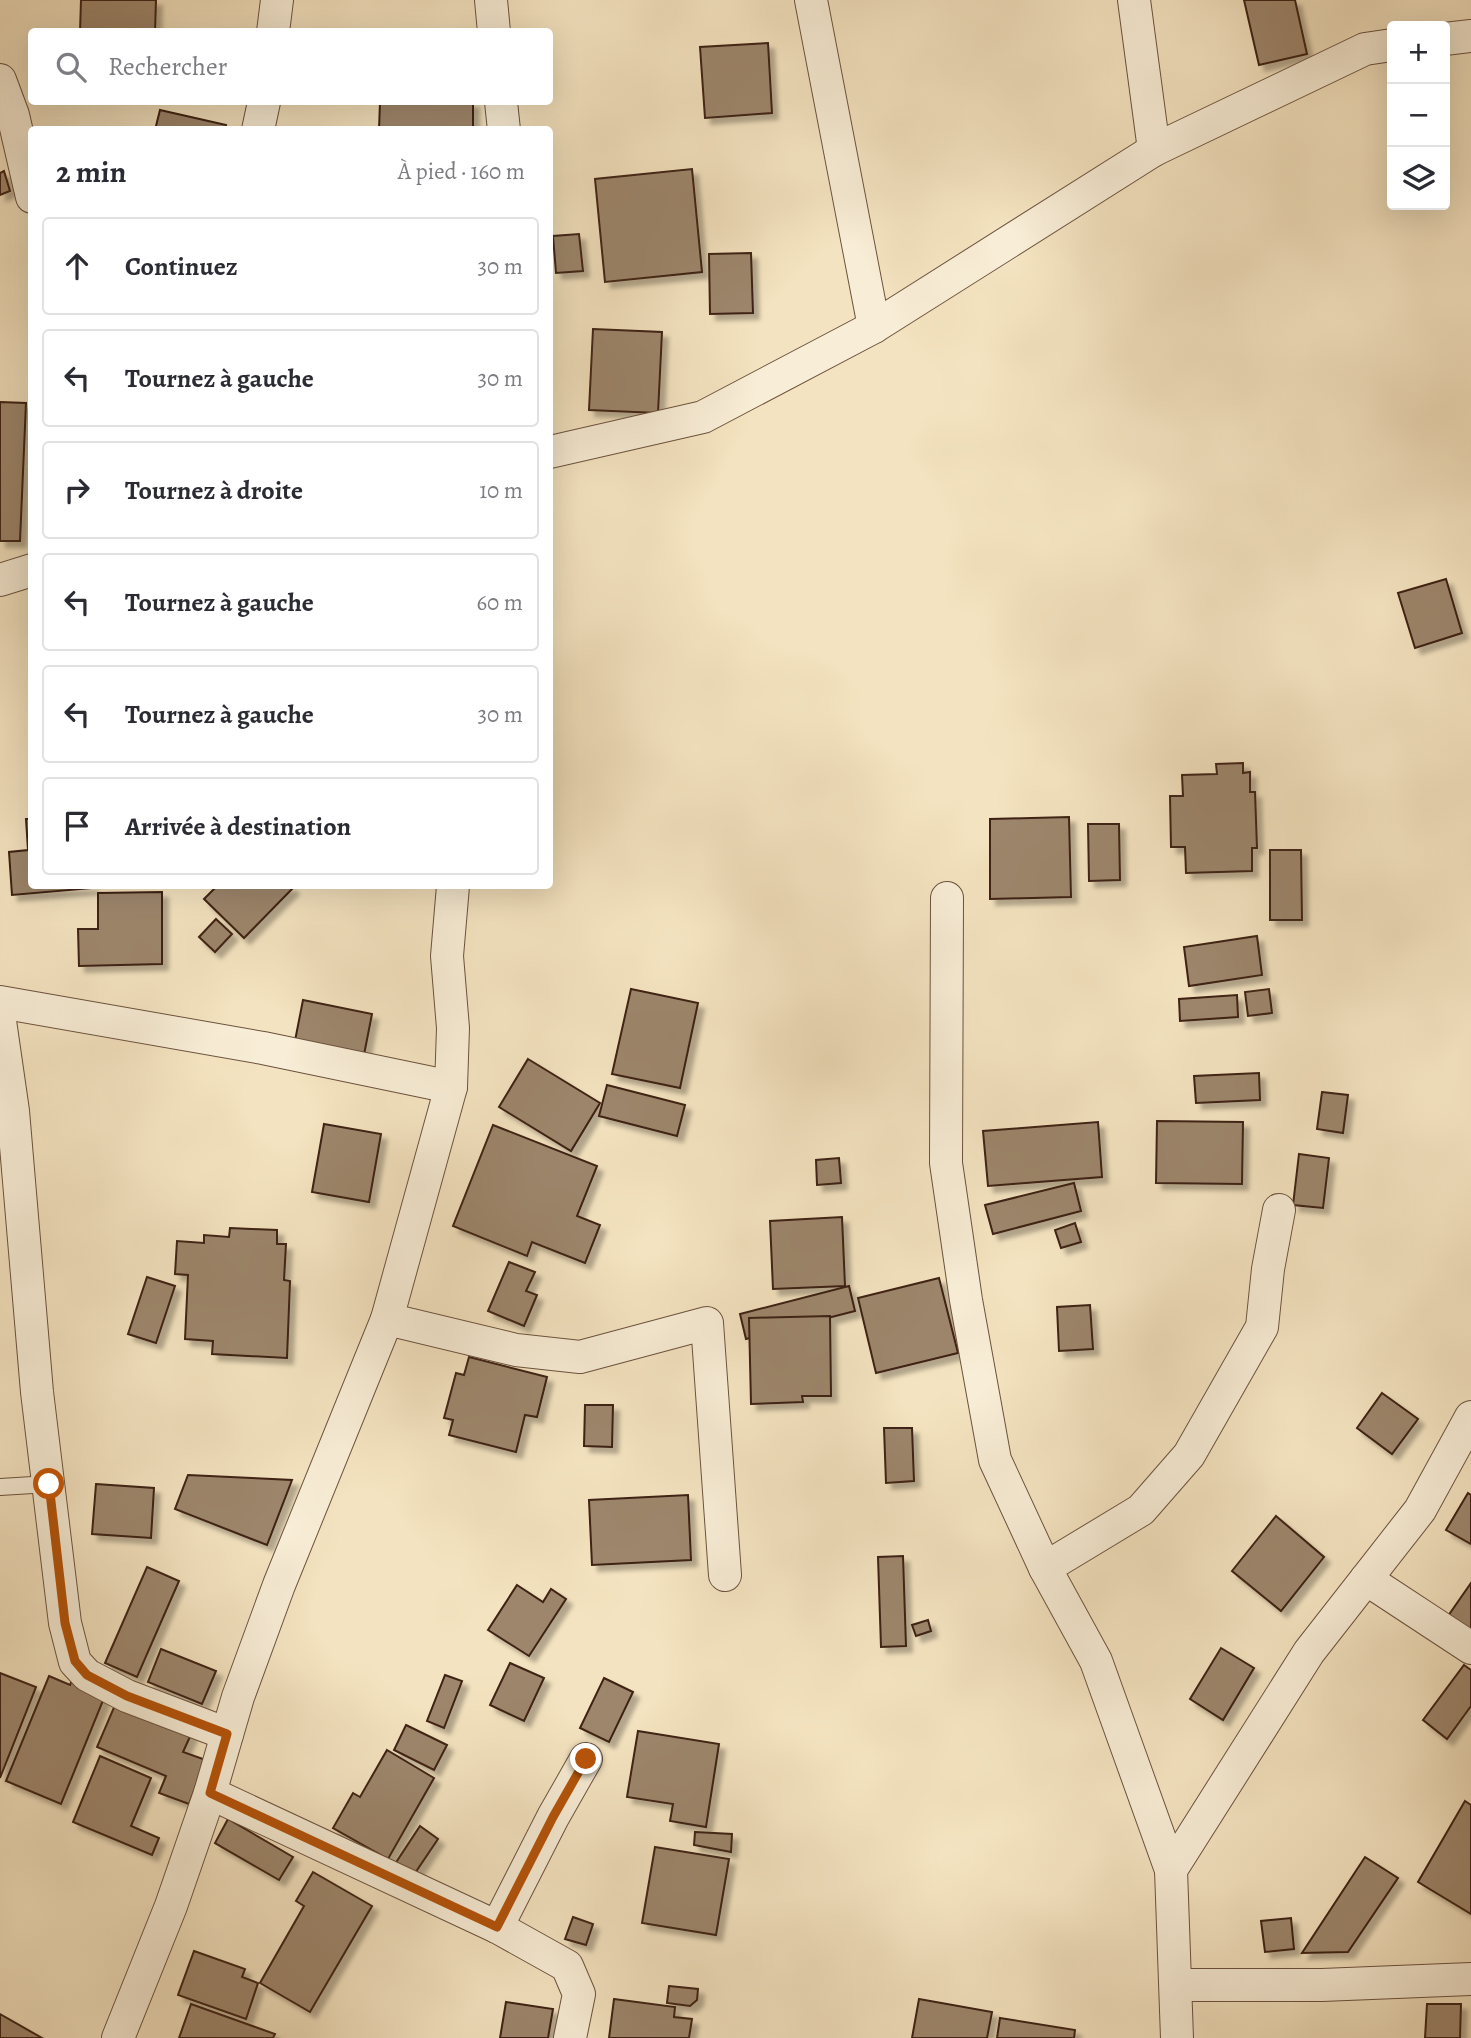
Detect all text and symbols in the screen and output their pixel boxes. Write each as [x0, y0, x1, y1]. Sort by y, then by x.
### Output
map controls [1387, 21, 1450, 210]
button: + [1387, 21, 1450, 84]
search box [28, 28, 553, 105]
icon: search [52, 48, 90, 86]
text: Rechercher [108, 49, 228, 84]
button: − [1387, 84, 1450, 147]
button: layers [1387, 147, 1450, 210]
text: 2 min [56, 152, 126, 192]
text: À pied · 160 m [398, 156, 525, 187]
icon: ahead [58, 247, 96, 285]
text: Continuez [125, 249, 238, 284]
text: 30 m [477, 251, 523, 282]
icon: left [58, 359, 96, 397]
text: Tournez à gauche [125, 361, 314, 396]
text: 30 m [477, 363, 523, 394]
icon: right [58, 471, 96, 509]
text: Tournez à droite [125, 473, 303, 508]
text: 10 m [479, 475, 523, 506]
icon: left [58, 583, 96, 621]
text: Tournez à gauche [125, 585, 314, 620]
text: 60 m [476, 587, 523, 618]
icon: left [58, 695, 96, 733]
text: Tournez à gauche [125, 697, 314, 732]
text: 30 m [477, 699, 523, 730]
icon: arrive [58, 807, 96, 845]
text: Arrivée à destination [125, 809, 351, 844]
route start [33, 1468, 64, 1499]
route end [570, 1743, 601, 1774]

